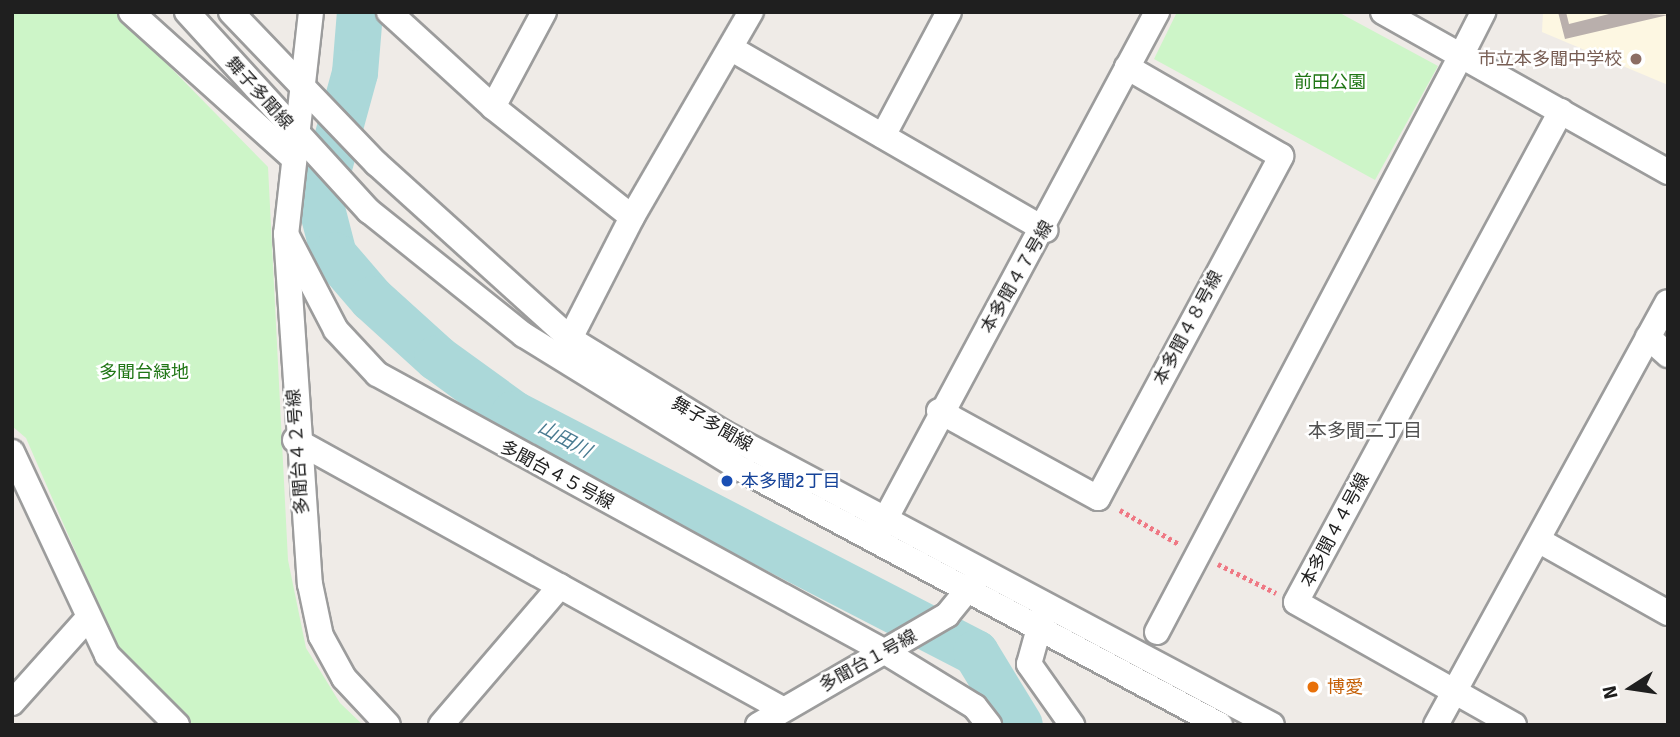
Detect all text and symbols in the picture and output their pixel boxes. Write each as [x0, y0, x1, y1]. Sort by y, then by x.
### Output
place label: 市立本多聞中学校 [1478, 48, 1622, 70]
marker: 市立本多聞中学校 [1628, 51, 1644, 67]
street label: 舞子多聞線 [221, 52, 297, 134]
park label: 前田公園 [1294, 71, 1366, 93]
street label: 本多聞４７号線 [976, 217, 1058, 337]
street label: 本多聞４８号線 [1149, 267, 1227, 389]
park label: 多聞台緑地 [99, 361, 189, 383]
street label: 多聞台４２号線 [283, 388, 313, 516]
street label: 舞子多聞線 [668, 392, 756, 456]
water label: 山田川 [533, 417, 595, 463]
district label: 本多聞二丁目 [1308, 421, 1422, 443]
street label: 多聞台４５号線 [496, 436, 618, 514]
street label: 本多聞４４号線 [1296, 469, 1374, 591]
place label: 本多聞2丁目 [741, 470, 841, 492]
marker: 本多聞2丁目 [719, 473, 735, 489]
street label: 多聞台１号線 [816, 625, 920, 697]
north arrow [1596, 653, 1666, 723]
place label: 博愛 [1327, 676, 1363, 698]
marker: 博愛 [1305, 679, 1321, 695]
text: N [1597, 683, 1624, 701]

